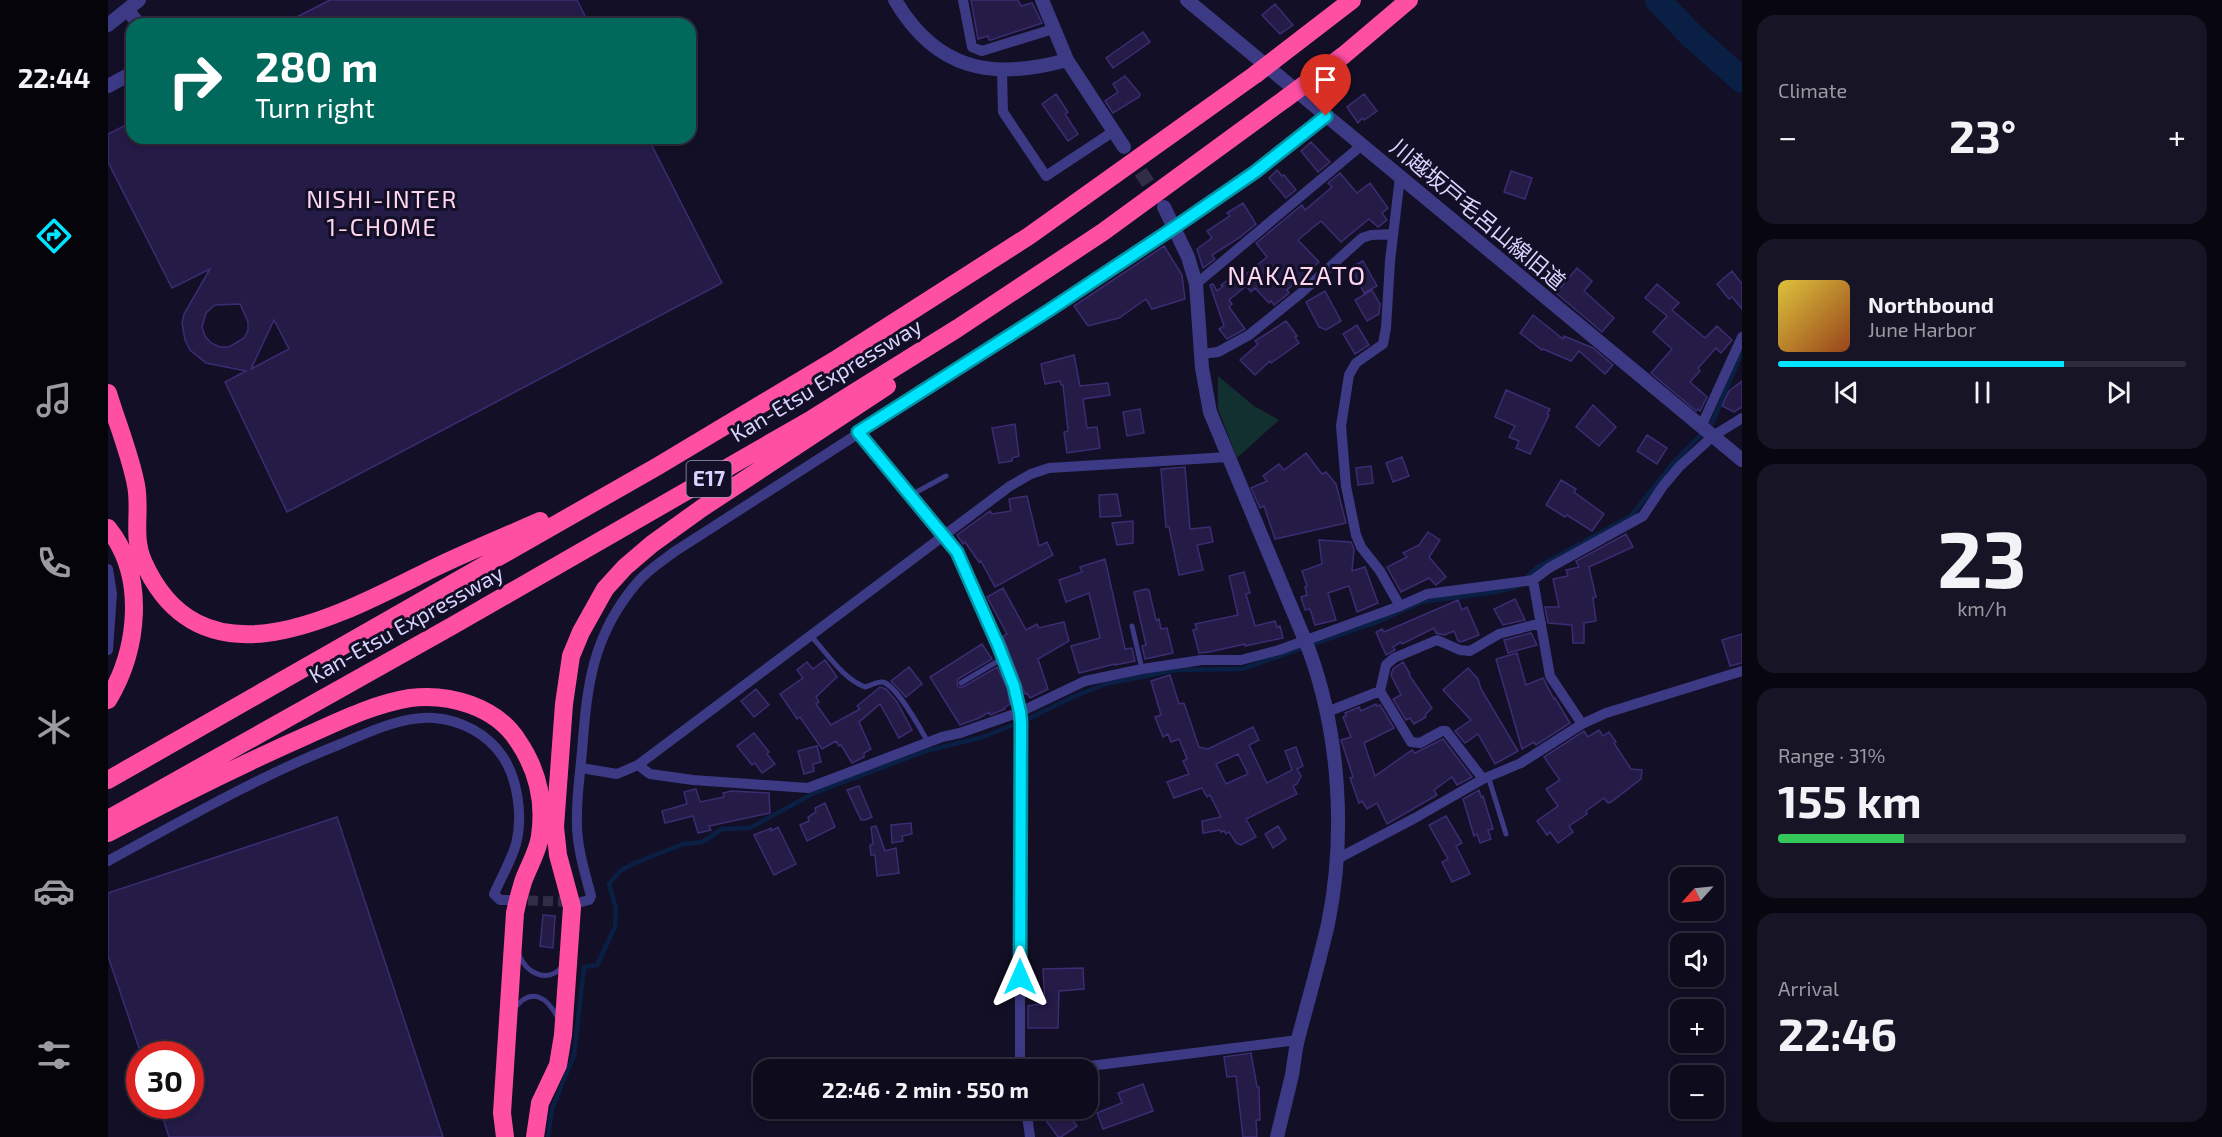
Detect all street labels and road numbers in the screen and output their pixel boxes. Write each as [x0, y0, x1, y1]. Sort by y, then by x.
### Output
street label: 川越坂戸毛呂山線旧道 [1386, 133, 1571, 294]
street label: Kan-Etsu Expressway [725, 312, 926, 446]
road number: E17 [686, 461, 732, 497]
street label: Kan-Etsu Expressway [304, 559, 508, 687]

